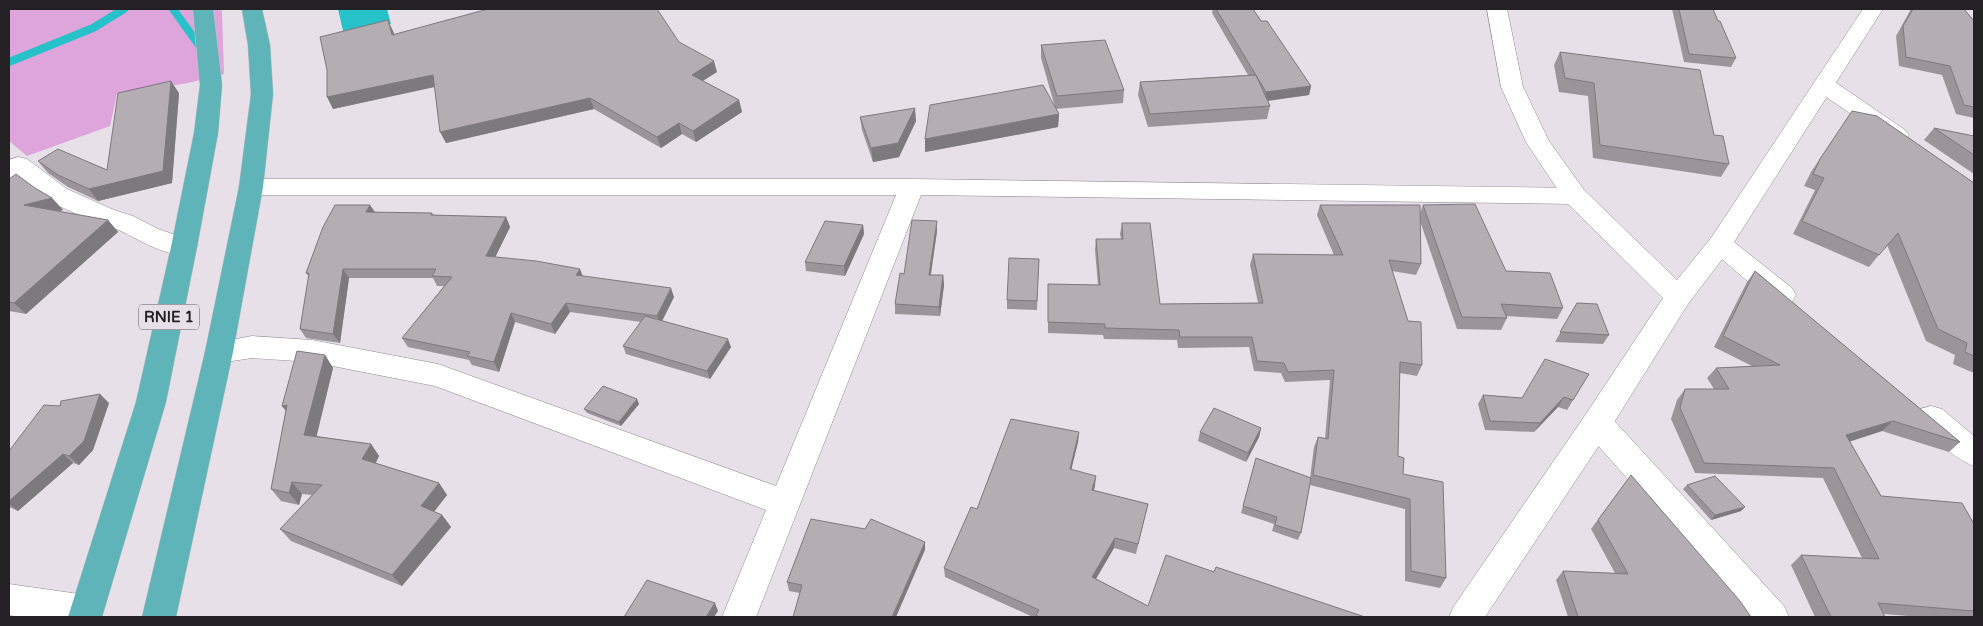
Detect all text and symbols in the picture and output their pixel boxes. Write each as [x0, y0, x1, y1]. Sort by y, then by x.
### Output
road number: RNIE 1 [139, 304, 199, 330]

